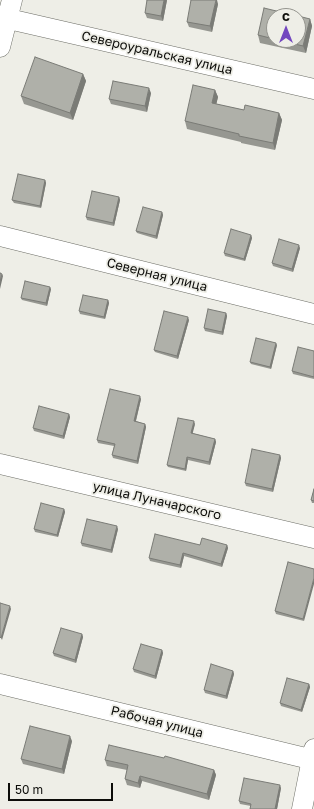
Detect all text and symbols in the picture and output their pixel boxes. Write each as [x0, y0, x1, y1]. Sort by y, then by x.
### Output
north arrow [266, 8, 306, 48]
text: С [282, 10, 290, 23]
street label: Североуральская улица [80, 28, 234, 78]
street label: Северная улица [105, 255, 209, 295]
street label: улица Луначарского [91, 479, 223, 523]
street label: Рабочая улица [109, 703, 205, 741]
scale bar [10, 775, 115, 801]
text: 50 m [15, 782, 43, 797]

